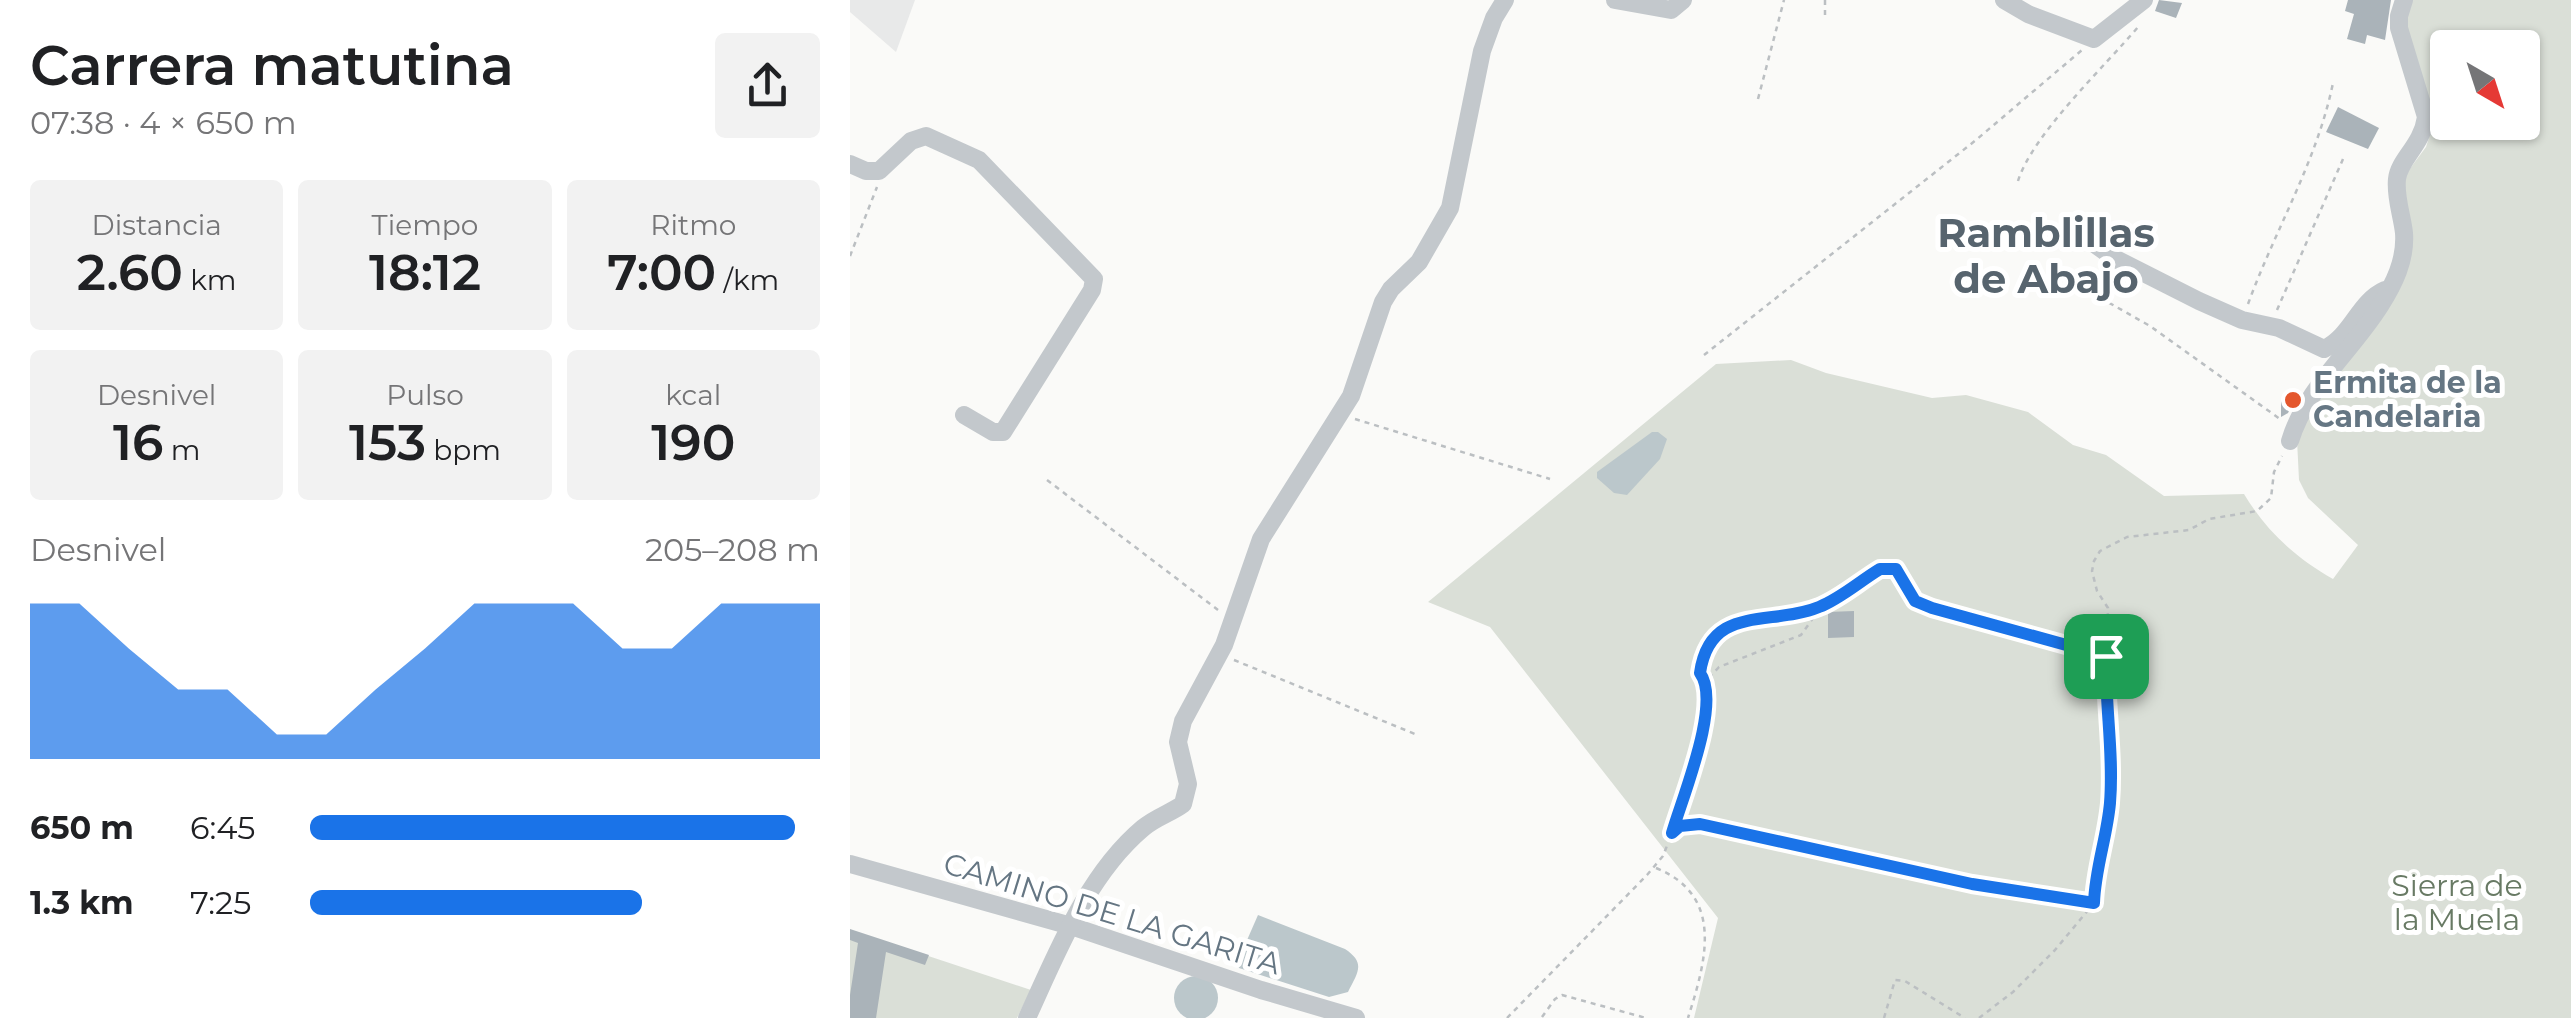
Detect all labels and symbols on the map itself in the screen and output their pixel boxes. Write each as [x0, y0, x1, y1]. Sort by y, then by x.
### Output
north arrow [2430, 30, 2540, 140]
district label: Ramblillas de Abajo [1937, 208, 2155, 303]
place label: Ermita de la Candelaria [2313, 364, 2502, 435]
marker: Ermita de la Candelaria [2282, 389, 2304, 411]
pin [2064, 614, 2149, 699]
street label: CAMINO DE LA GARITA [939, 845, 1285, 983]
park label: Sierra de la Muela [2391, 867, 2523, 938]

